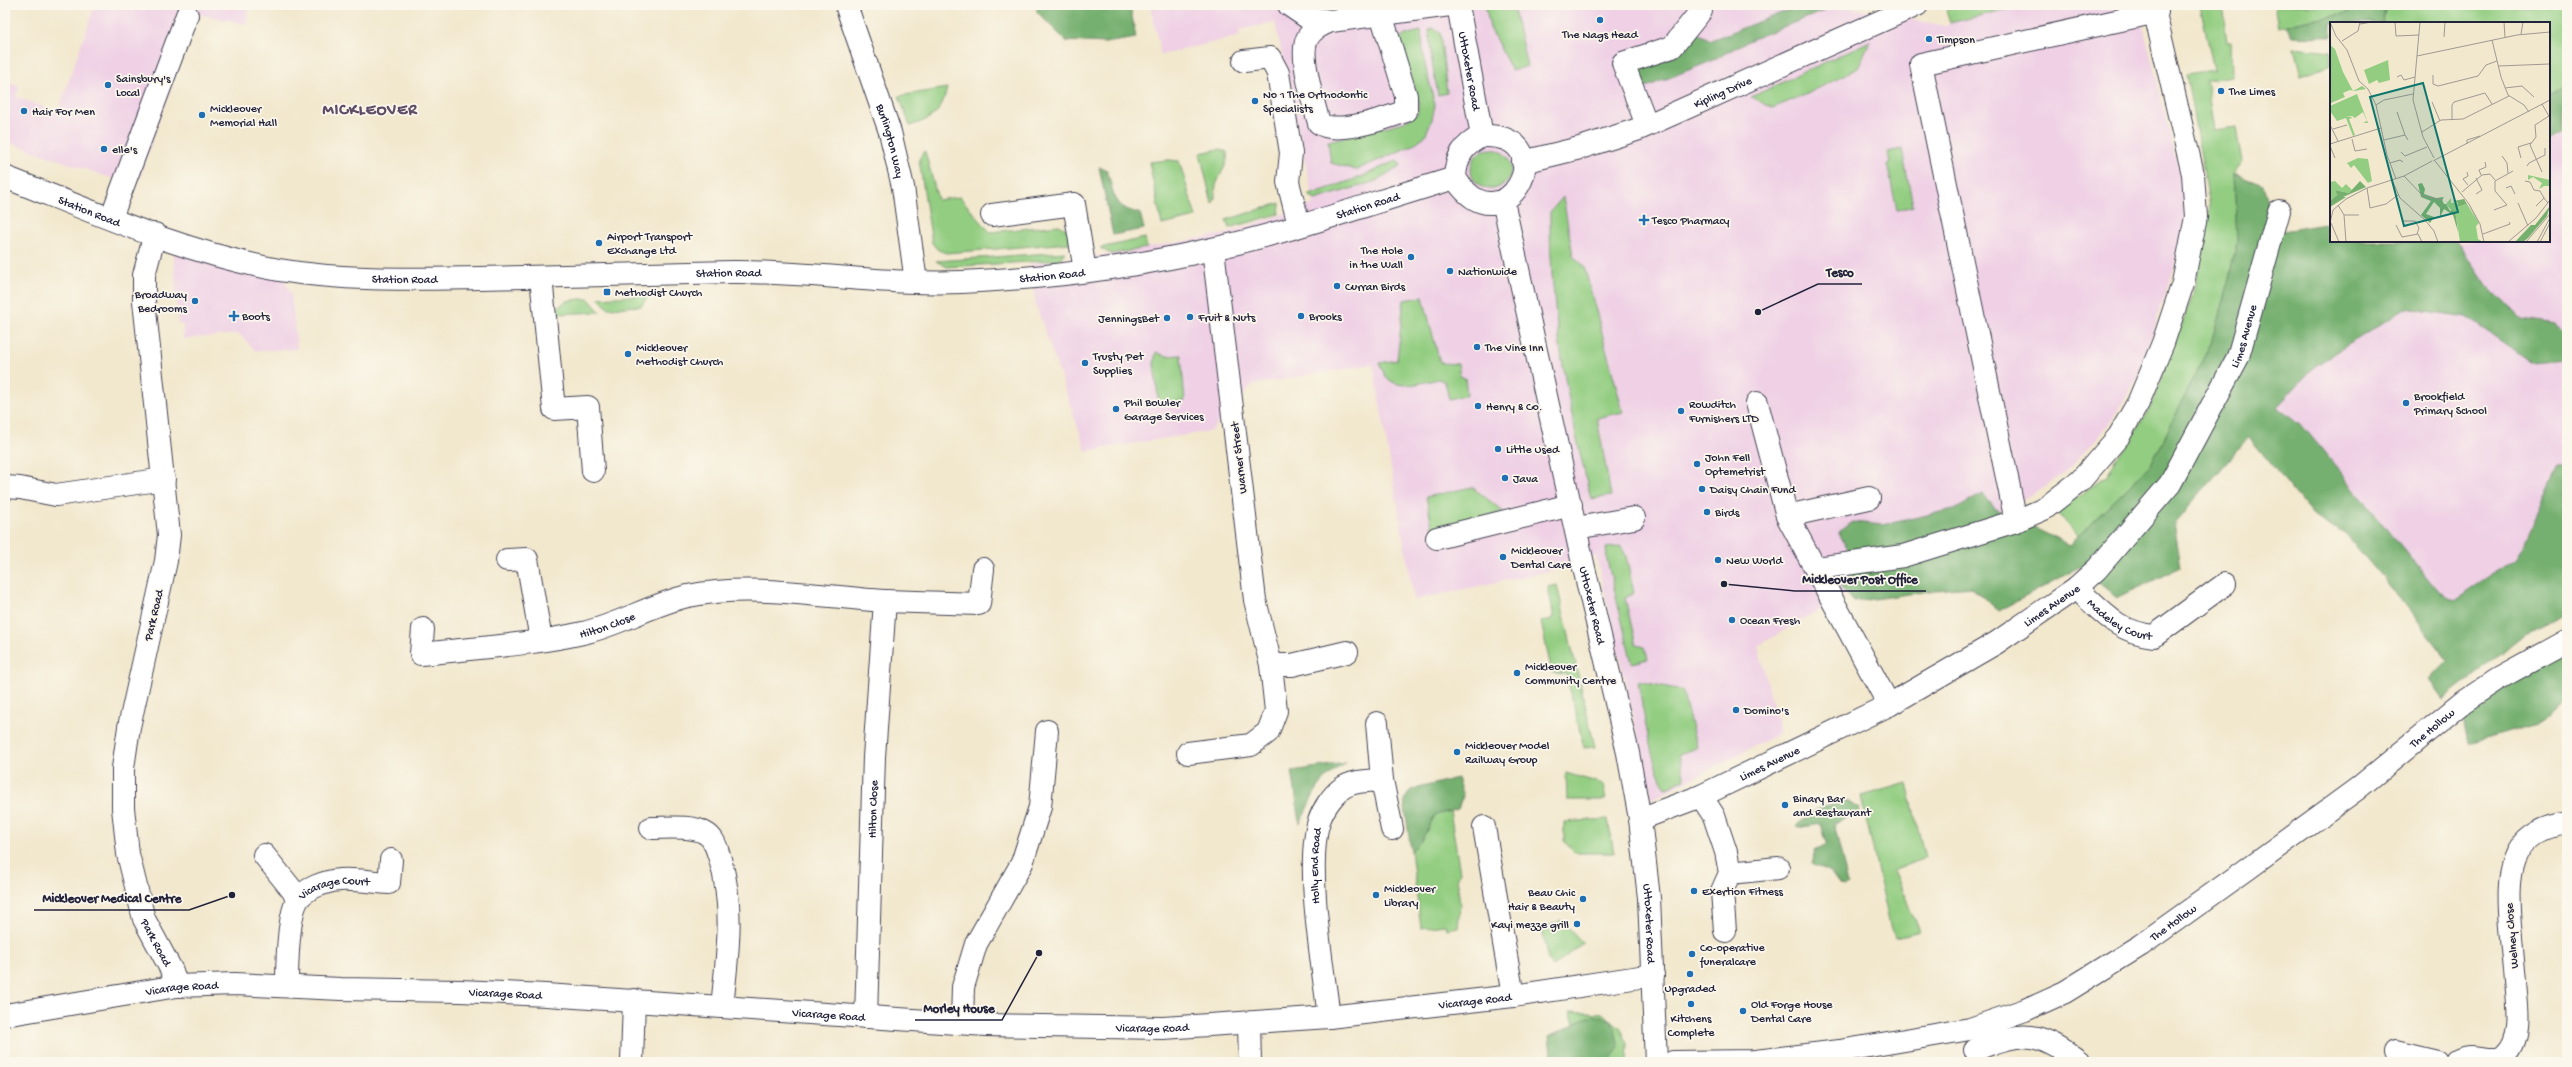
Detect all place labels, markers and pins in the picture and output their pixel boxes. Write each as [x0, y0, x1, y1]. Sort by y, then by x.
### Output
marker: The Nags Head [1595, 15, 1605, 25]
place label: The Nags Head [1561, 29, 1639, 43]
marker: Timpson [1924, 34, 1934, 44]
place label: Timpson [1936, 34, 1975, 48]
place label: Sainsbury's Local [116, 73, 171, 101]
marker: Sainsbury's Local [103, 80, 113, 90]
marker: The Limes [2216, 86, 2226, 96]
place label: The Limes [2228, 86, 2276, 100]
place label: No 1 The Orthodontic Specialists [1263, 89, 1368, 117]
marker: No 1 The Orthodontic Specialists [1250, 96, 1260, 106]
place label: Mickleover Memorial Hall [210, 103, 277, 131]
marker: Hair For Men [19, 106, 29, 116]
place label: Hair For Men [32, 106, 95, 120]
marker: Mickleover Memorial Hall [197, 110, 207, 120]
marker: elle's [99, 144, 109, 154]
place label: elle's [112, 144, 138, 158]
marker: Tesco Pharmacy [1639, 215, 1649, 225]
place label: Tesco Pharmacy [1651, 215, 1730, 229]
place label: Airport Transport Exchange Ltd [607, 231, 693, 259]
marker: Airport Transport Exchange Ltd [594, 238, 604, 248]
place label: The Hole in the Wall [1349, 245, 1404, 273]
marker: The Hole in the Wall [1406, 252, 1416, 262]
callout: Tesco [1818, 259, 1862, 284]
marker: Nationwide [1445, 266, 1455, 276]
place label: Nationwide [1458, 266, 1518, 280]
marker: Curran Birds [1332, 281, 1342, 291]
place label: Curran Birds [1345, 281, 1406, 295]
marker: Methodist Church [602, 287, 612, 297]
place label: Methodist Church [615, 287, 703, 301]
place label: Broadway Bedrooms [134, 289, 188, 317]
marker: Broadway Bedrooms [190, 296, 200, 306]
marker: Boots [229, 311, 239, 321]
place label: Boots [241, 311, 270, 325]
marker: Brooks [1296, 311, 1306, 321]
place label: Brooks [1308, 311, 1342, 325]
marker: Fruit & Nuts [1185, 312, 1195, 322]
place label: Fruit & Nuts [1197, 312, 1256, 326]
place label: JenningsBet [1098, 313, 1160, 327]
marker: JenningsBet [1162, 313, 1172, 323]
place label: Mickleover Methodist Church [636, 342, 724, 370]
marker: The Vine Inn [1472, 342, 1482, 352]
place label: The Vine Inn [1484, 342, 1544, 356]
marker: Mickleover Methodist Church [623, 349, 633, 359]
place label: Trusty Pet Supplies [1092, 351, 1144, 379]
marker: Trusty Pet Supplies [1080, 358, 1090, 368]
place label: Brookfield Primary School [2413, 391, 2487, 419]
place label: Phil Bowler Garage Services [1123, 397, 1204, 425]
marker: Brookfield Primary School [2401, 398, 2411, 408]
place label: Rowditch Furnishers LTD [1688, 399, 1759, 427]
marker: Henry & Co. [1473, 401, 1483, 411]
place label: Henry & Co. [1486, 401, 1543, 415]
marker: Phil Bowler Garage Services [1111, 404, 1121, 414]
marker: Rowditch Furnishers LTD [1676, 406, 1686, 416]
marker: Little Used [1493, 444, 1503, 454]
place label: Little Used [1506, 444, 1560, 458]
place label: John Fell Optemetrist [1705, 452, 1766, 480]
marker: John Fell Optemetrist [1692, 459, 1702, 469]
marker: Java [1500, 473, 1510, 483]
place label: Java [1513, 473, 1538, 487]
marker: Daisy Chain Fund [1697, 484, 1707, 494]
place label: Daisy Chain Fund [1709, 484, 1796, 498]
marker: Birds [1702, 507, 1712, 517]
place label: Birds [1714, 507, 1740, 521]
place label: Mickleover Dental Care [1510, 545, 1572, 573]
marker: Mickleover Dental Care [1498, 552, 1508, 562]
marker: New World [1713, 555, 1723, 565]
place label: New World [1726, 555, 1783, 569]
callout: Mickleover Post Office [1795, 566, 1926, 591]
marker: Ocean Fresh [1727, 615, 1737, 625]
place label: Ocean Fresh [1740, 615, 1801, 629]
place label: Mickleover Community Centre [1525, 661, 1617, 689]
marker: Mickleover Community Centre [1512, 668, 1522, 678]
marker: Domino's [1731, 705, 1741, 715]
place label: Domino's [1743, 705, 1789, 719]
place label: Mickleover Model Railway Group [1465, 740, 1550, 768]
marker: Mickleover Model Railway Group [1452, 747, 1462, 757]
place label: Binary Bar and Restaurant [1792, 793, 1872, 821]
marker: Binary Bar and Restaurant [1780, 800, 1790, 810]
place label: Mickleover Library [1384, 883, 1437, 911]
callout: Mickleover Medical Centre [34, 885, 189, 910]
marker: Exertion Fitness [1689, 886, 1699, 896]
place label: Exertion Fitness [1702, 886, 1783, 900]
place label: Beau Chic Hair & Beauty [1508, 887, 1576, 915]
marker: Mickleover Library [1371, 890, 1381, 900]
marker: Beau Chic Hair & Beauty [1578, 894, 1588, 904]
place label: Kayi mezze grill [1491, 919, 1569, 933]
marker: Kayi mezze grill [1572, 919, 1582, 929]
place label: Co-operative funeralcare [1699, 942, 1766, 970]
marker: Co-operative funeralcare [1687, 949, 1697, 959]
marker: Upgraded [1685, 969, 1695, 979]
place label: Upgraded [1665, 983, 1716, 997]
callout: Morley House [915, 995, 1002, 1020]
marker: Kitchens Complete [1686, 999, 1696, 1009]
place label: Old Forge House Dental Care [1750, 999, 1833, 1027]
marker: Old Forge House Dental Care [1738, 1006, 1748, 1016]
place label: Kitchens Complete [1667, 1013, 1715, 1041]

